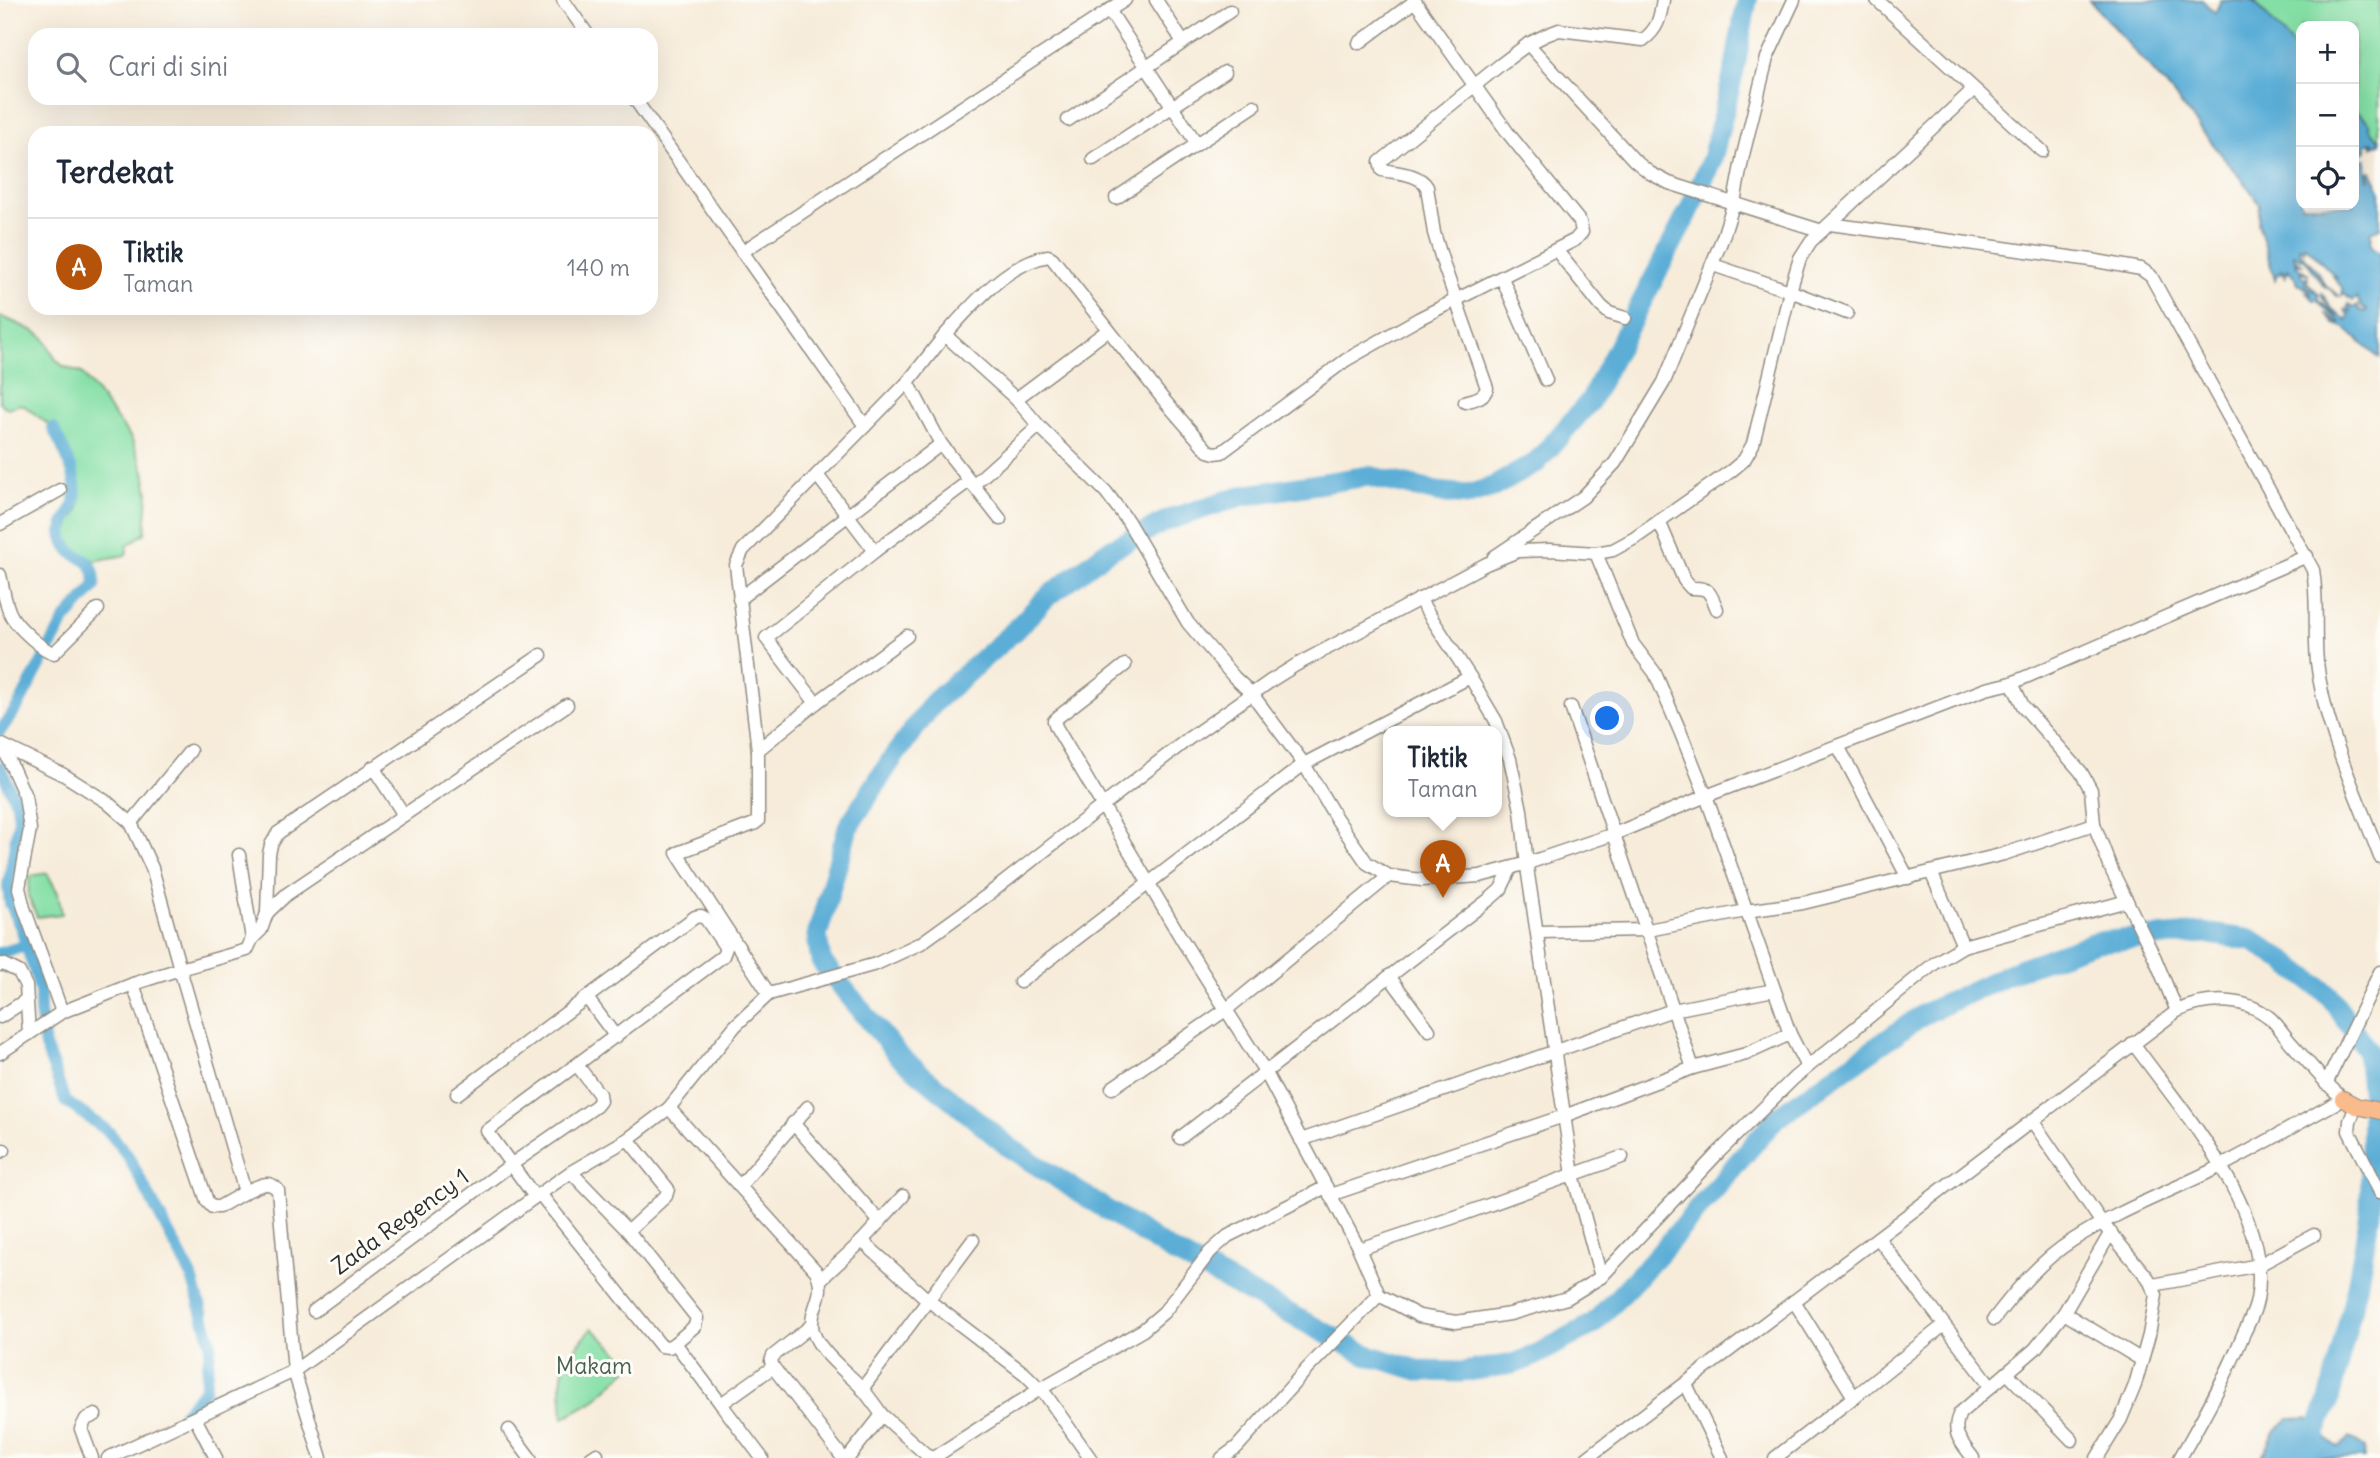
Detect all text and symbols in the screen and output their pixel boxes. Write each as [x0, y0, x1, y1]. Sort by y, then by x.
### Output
map controls [2296, 21, 2359, 210]
button: + [2296, 21, 2359, 84]
search box [28, 28, 658, 105]
icon: search [52, 48, 90, 86]
text: Cari di sini [108, 50, 228, 83]
button: − [2296, 84, 2359, 147]
button: locate [2296, 147, 2359, 210]
text: Terdekat [56, 153, 174, 191]
text: Tiktik [123, 236, 184, 269]
text: A [72, 253, 86, 282]
text: 140 m [567, 253, 630, 282]
text: Taman [123, 269, 193, 298]
your location [1590, 701, 1624, 735]
popup [1383, 726, 1502, 817]
text: Tiktik [1407, 741, 1468, 774]
text: Taman [1407, 774, 1478, 803]
pin: A [1420, 840, 1466, 898]
street label: Zada Regency 1 [326, 1162, 474, 1280]
park label: Makam [556, 1351, 632, 1380]

